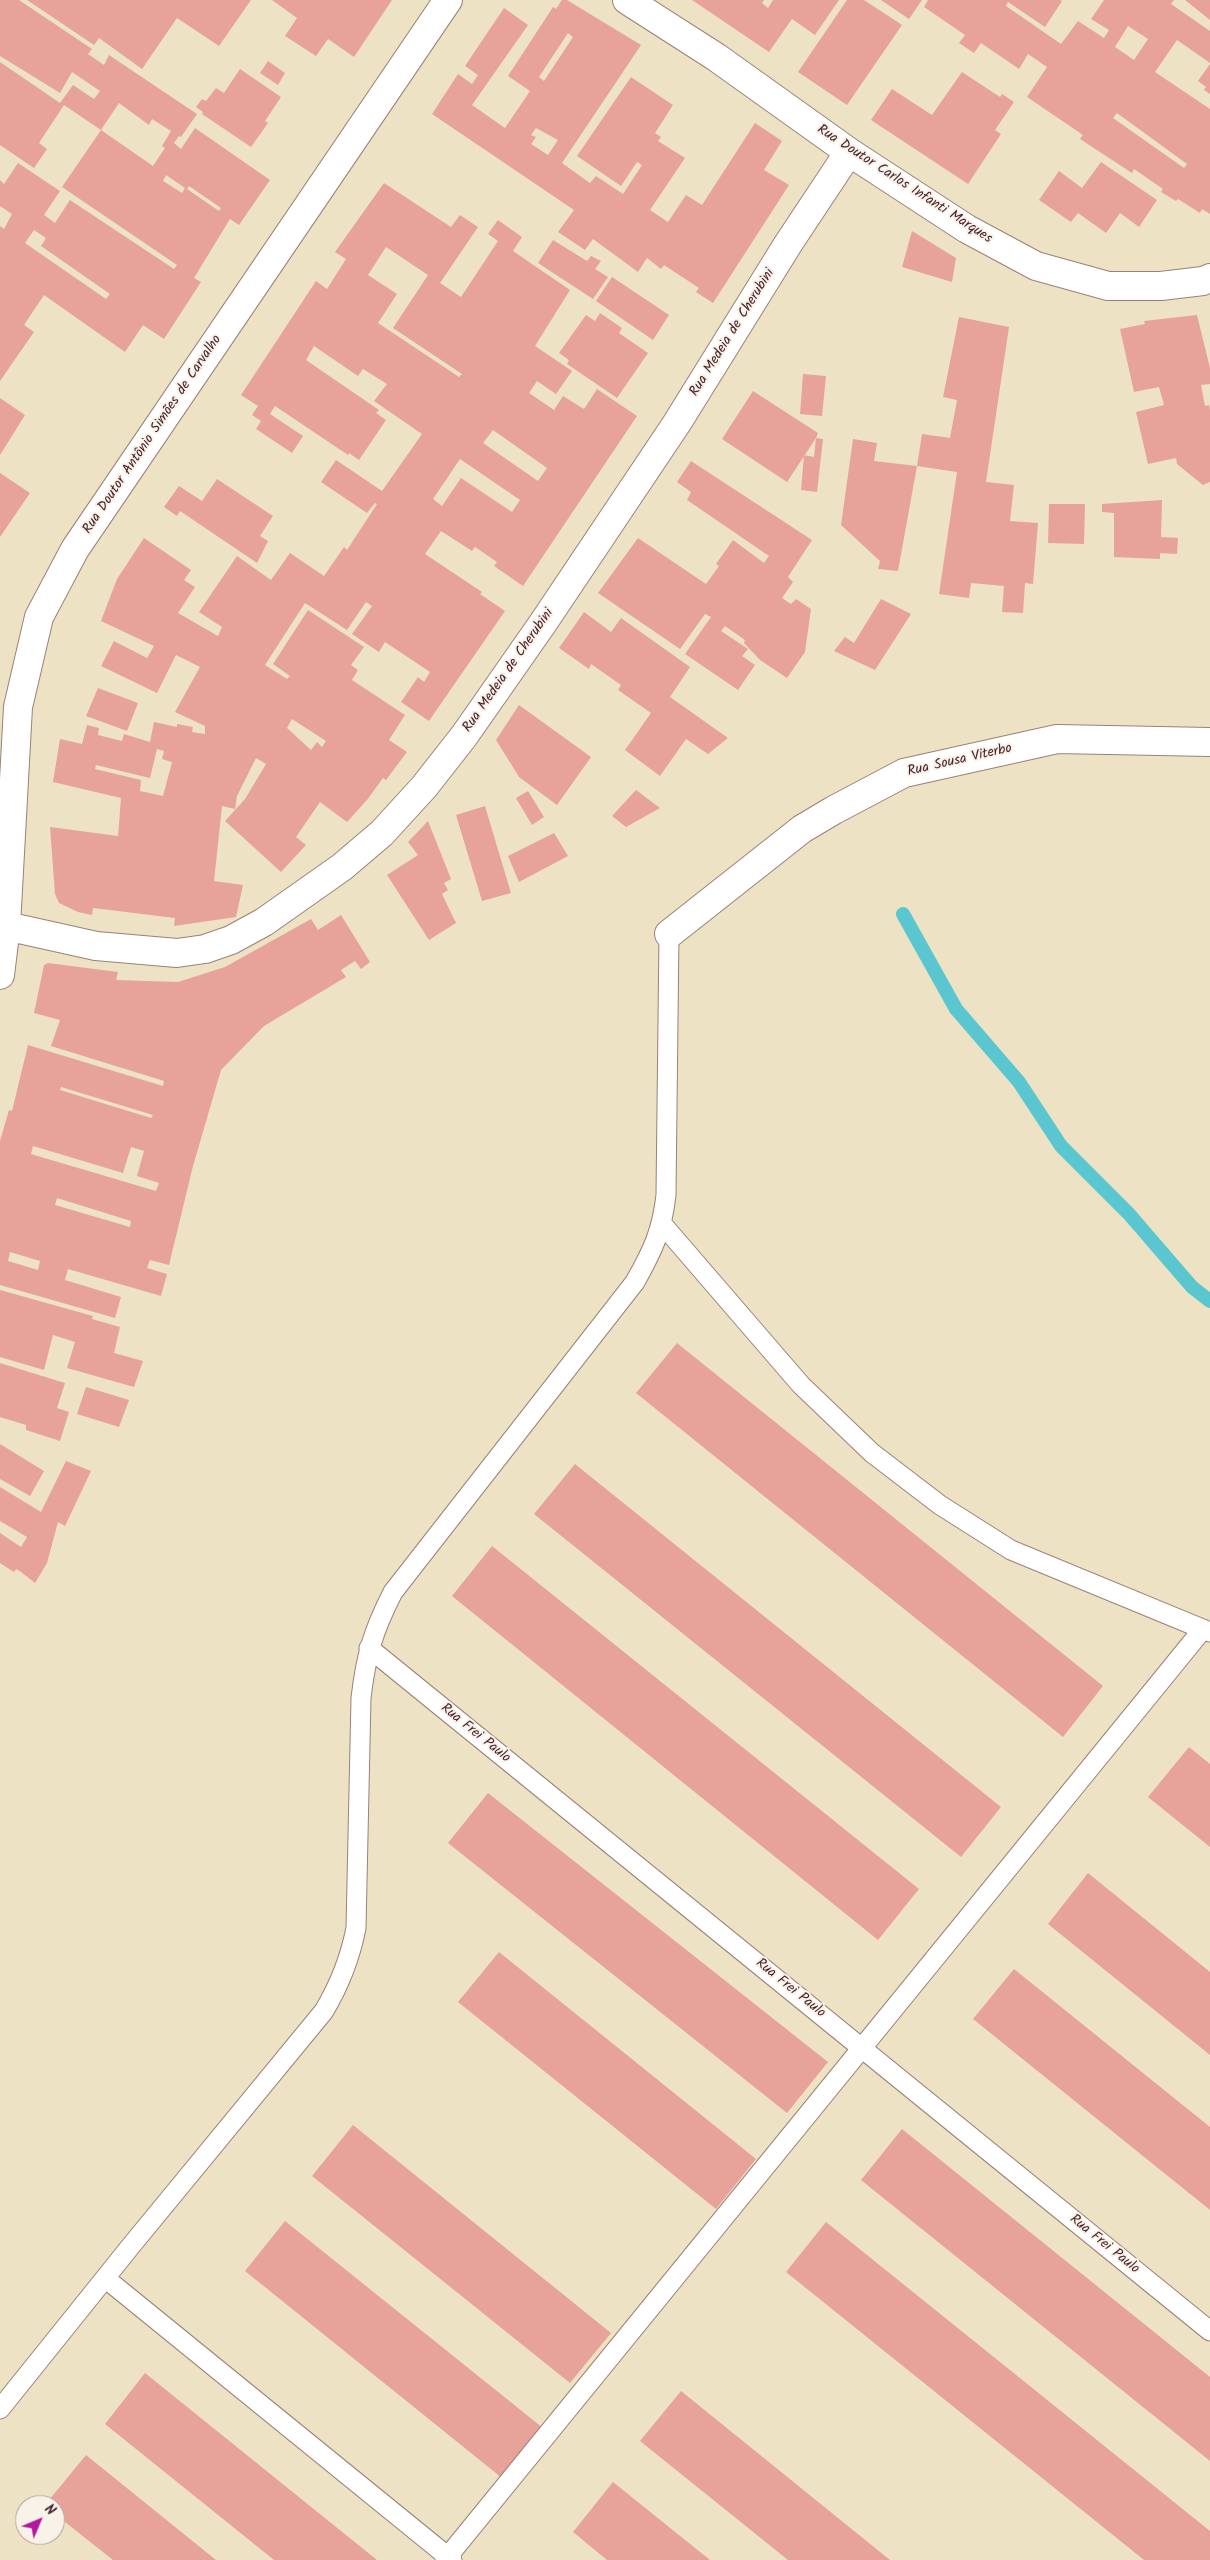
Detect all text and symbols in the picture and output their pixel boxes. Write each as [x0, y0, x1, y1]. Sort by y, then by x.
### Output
street label: Rua Doutor Carlos Infanti Marques [813, 122, 995, 248]
street label: Rua Medeia de Cherubini [687, 266, 779, 400]
street label: Rua Doutor Antônio Simões de Carvalho [80, 332, 226, 538]
street label: Rua Medeia de Cherubini [460, 606, 558, 736]
street label: Rua Sousa Viterbo [906, 741, 1014, 781]
street label: Rua Frei Paulo [437, 1701, 513, 1767]
street label: Rua Frei Paulo [752, 1956, 828, 2022]
street label: Rua Frei Paulo [1066, 2212, 1142, 2278]
north arrow [15, 2495, 65, 2545]
text: N [39, 2499, 61, 2521]

